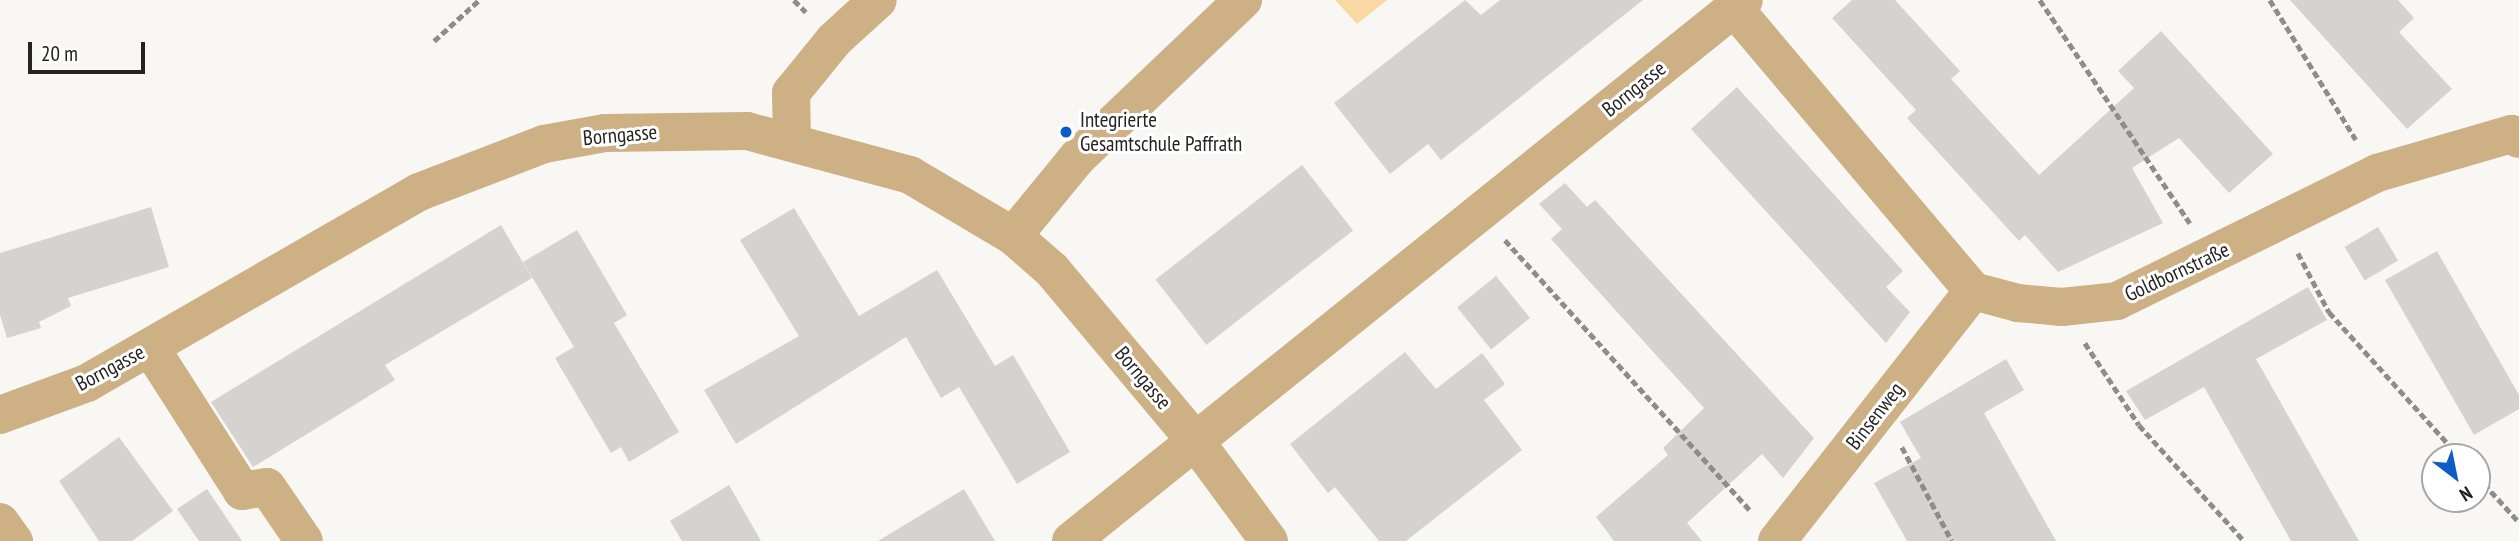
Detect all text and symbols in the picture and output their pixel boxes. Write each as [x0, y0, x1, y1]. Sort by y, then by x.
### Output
scale bar [32, 28, 149, 72]
text: 20 m [41, 40, 78, 67]
street label: Borngasse [1597, 56, 1671, 122]
place label: Integrierte Gesamtschule Paffrath [1080, 107, 1242, 157]
street label: Borngasse [582, 119, 658, 151]
marker: Integrierte Gesamtschule Paffrath [1058, 124, 1074, 140]
street label: Goldbornstraße [2121, 237, 2233, 307]
street label: Borngasse [71, 339, 149, 397]
street label: Borngasse [1109, 341, 1177, 415]
street label: Binsenweg [1841, 377, 1909, 455]
north arrow [2421, 443, 2491, 513]
text: N [2455, 481, 2477, 507]

